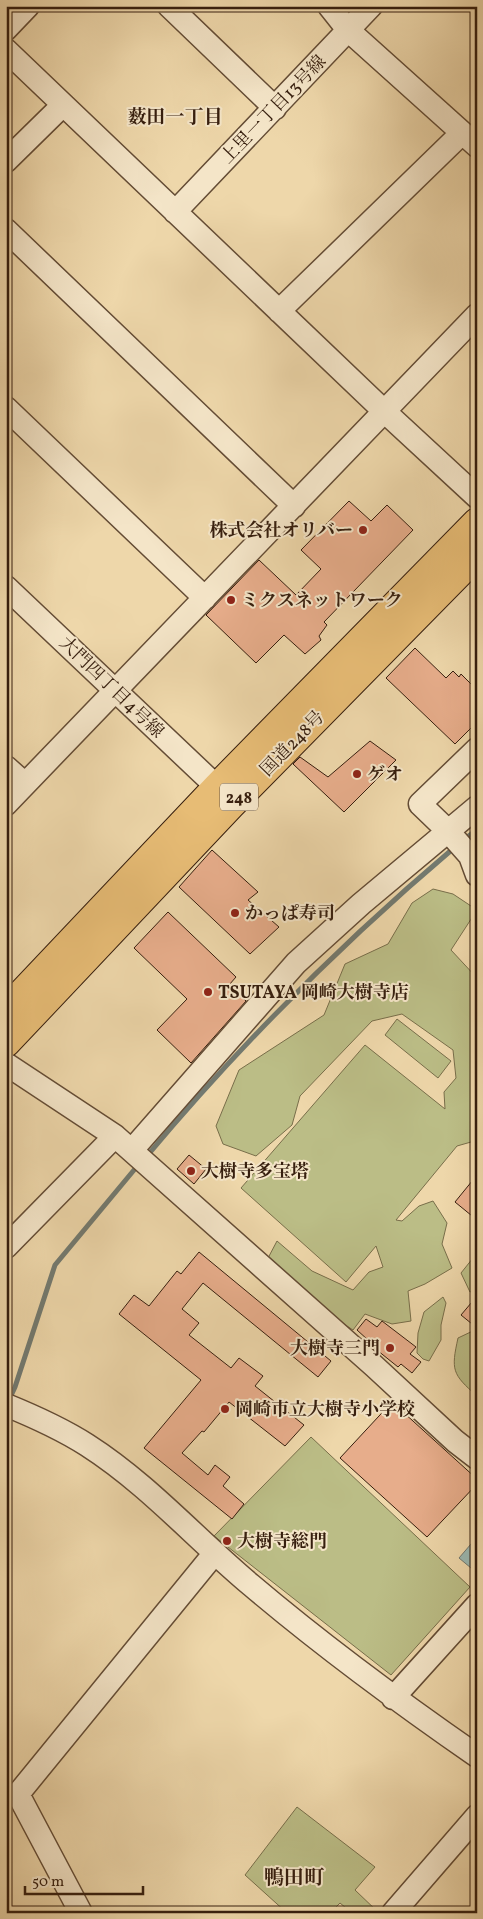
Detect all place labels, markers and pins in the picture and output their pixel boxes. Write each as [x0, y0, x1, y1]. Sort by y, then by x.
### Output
place label: 株式会社オリバー [210, 519, 353, 544]
marker: 株式会社オリバー [357, 524, 369, 536]
place label: ミクスネットワーク [241, 589, 403, 614]
marker: ミクスネットワーク [225, 594, 237, 606]
place label: ゲオ [367, 763, 403, 788]
marker: ゲオ [351, 768, 363, 780]
place label: かっぱ寿司 [245, 902, 335, 927]
marker: かっぱ寿司 [229, 907, 241, 919]
place label: TSUTAYA 岡崎大樹寺店 [218, 981, 409, 1006]
marker: TSUTAYA 岡崎大樹寺店 [202, 986, 214, 998]
place label: 大樹寺多宝塔 [201, 1160, 309, 1185]
marker: 大樹寺多宝塔 [185, 1165, 197, 1177]
place label: 大樹寺三門 [290, 1337, 380, 1362]
marker: 大樹寺三門 [384, 1342, 396, 1354]
place label: 岡崎市立大樹寺小学校 [235, 1398, 415, 1423]
marker: 岡崎市立大樹寺小学校 [219, 1403, 231, 1415]
place label: 大樹寺総門 [237, 1530, 327, 1555]
marker: 大樹寺総門 [221, 1535, 233, 1547]

